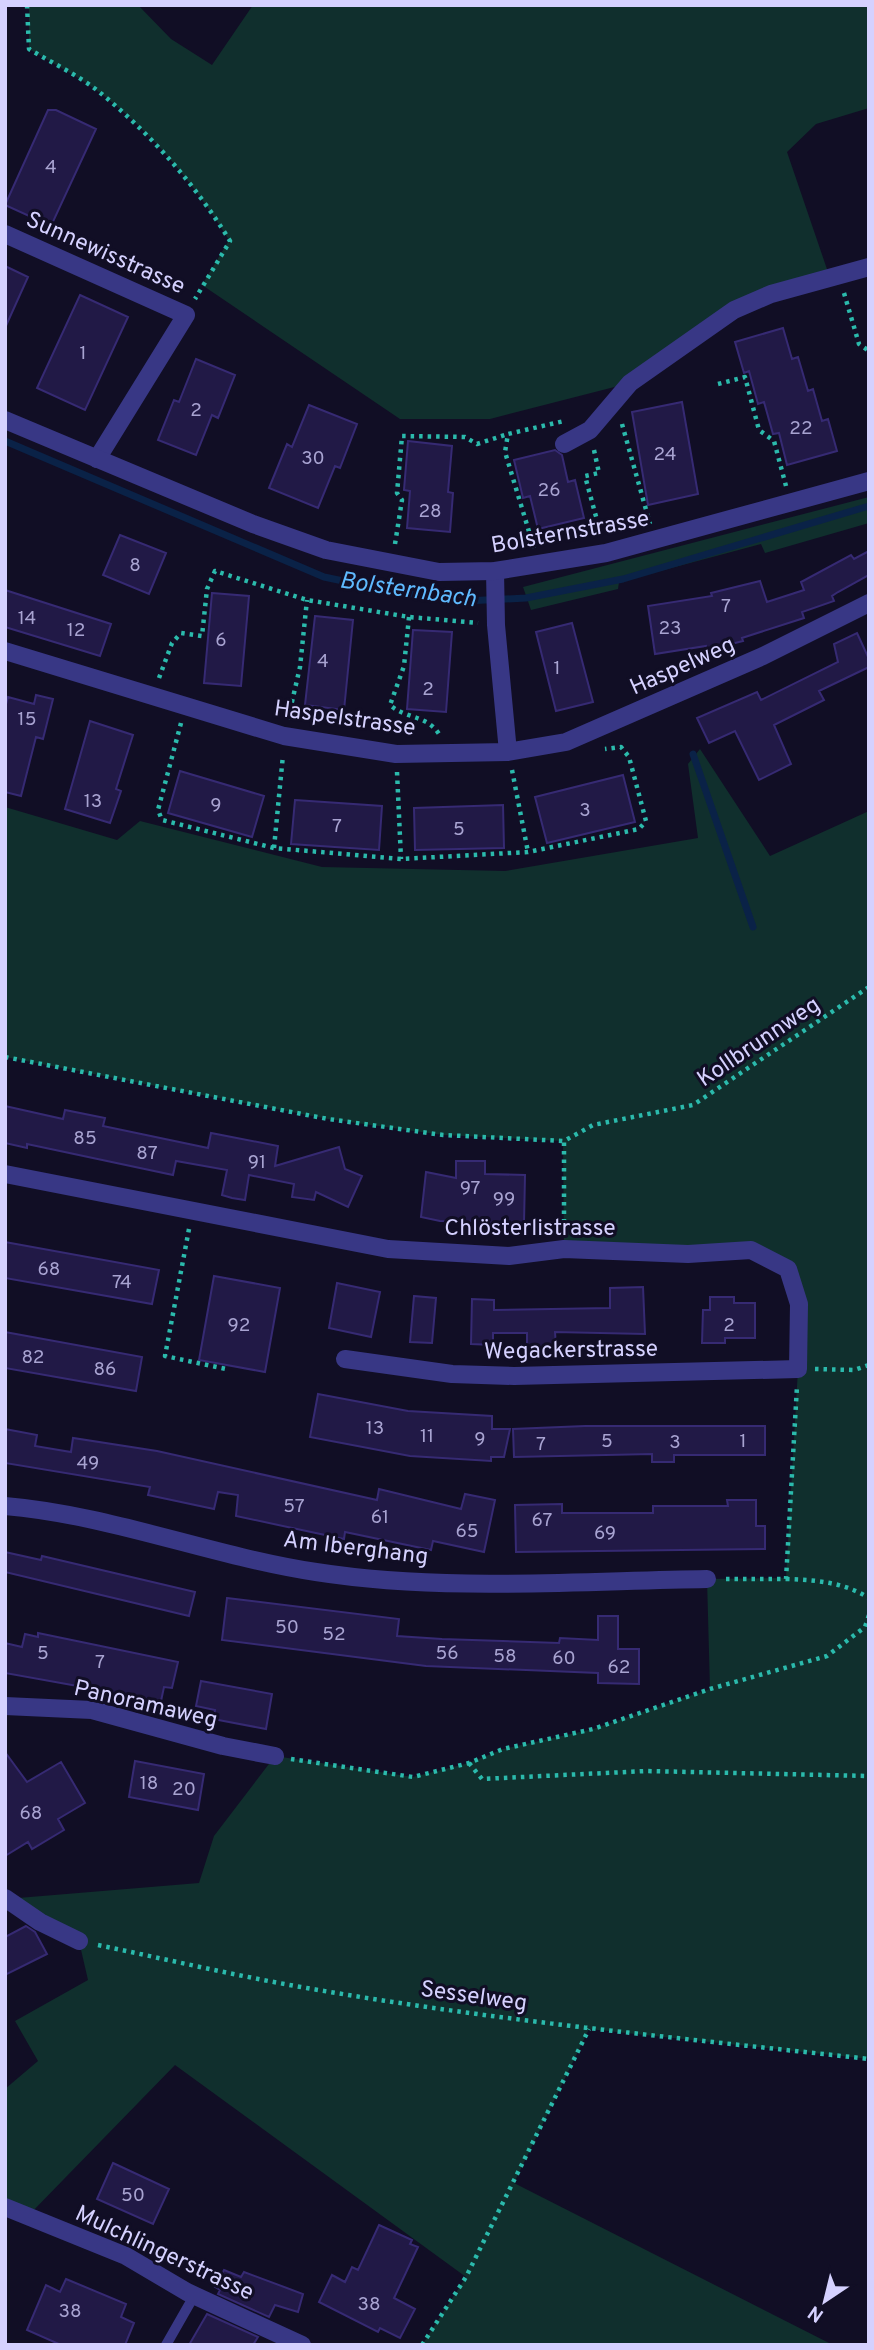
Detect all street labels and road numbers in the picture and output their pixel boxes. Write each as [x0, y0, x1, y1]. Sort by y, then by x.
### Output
street label: Sunnewisstrasse [21, 206, 189, 302]
street label: Bolsternstrasse [489, 505, 652, 562]
street label: Haspelweg [626, 631, 740, 703]
street label: Haspelstrasse [272, 695, 417, 744]
street label: Kollbrunnweg [692, 991, 826, 1095]
street label: Chlösterlistrasse [444, 1215, 616, 1244]
street label: Wegackerstrasse [484, 1335, 658, 1368]
street label: Am Iberghang [282, 1526, 430, 1573]
street label: Panoramaweg [71, 1675, 220, 1736]
street label: Sesselweg [419, 1976, 529, 2019]
street label: Mulchlingerstrasse [70, 2200, 258, 2308]

